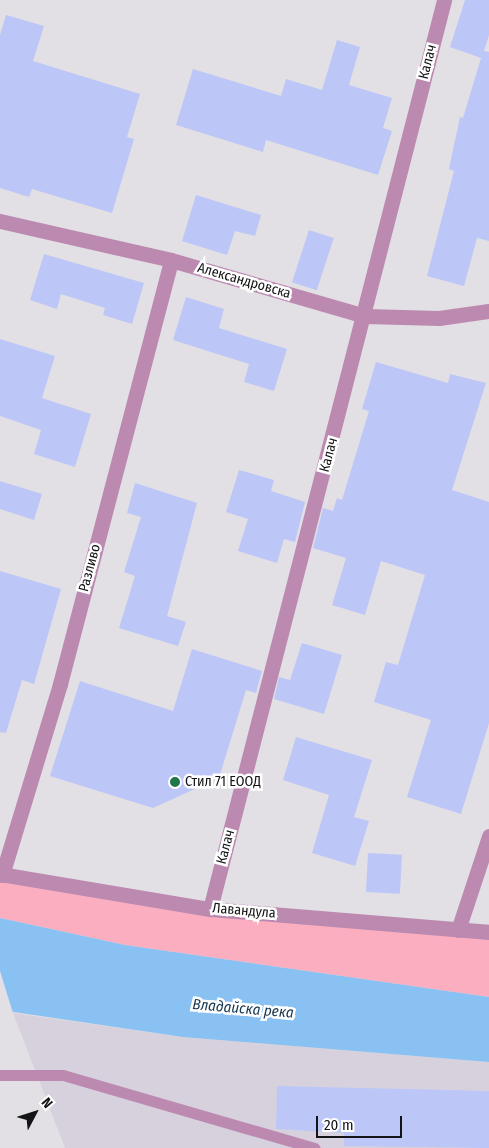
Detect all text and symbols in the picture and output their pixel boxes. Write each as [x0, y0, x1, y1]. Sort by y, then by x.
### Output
street label: Калач [416, 43, 440, 81]
street label: Александровска [195, 260, 293, 302]
street label: Калач [316, 436, 342, 474]
street label: Разливо [76, 542, 104, 594]
place label: Стил 71 ЕООД [185, 774, 261, 790]
marker: Стил 71 ЕООД [169, 776, 181, 788]
street label: Калач [213, 828, 239, 866]
street label: Лавандула [212, 900, 276, 922]
water label: Владайска река [192, 996, 294, 1022]
north arrow [10, 1088, 60, 1138]
text: N [38, 1094, 56, 1112]
scale bar [319, 1106, 405, 1138]
text: 20 m [324, 1116, 354, 1134]

